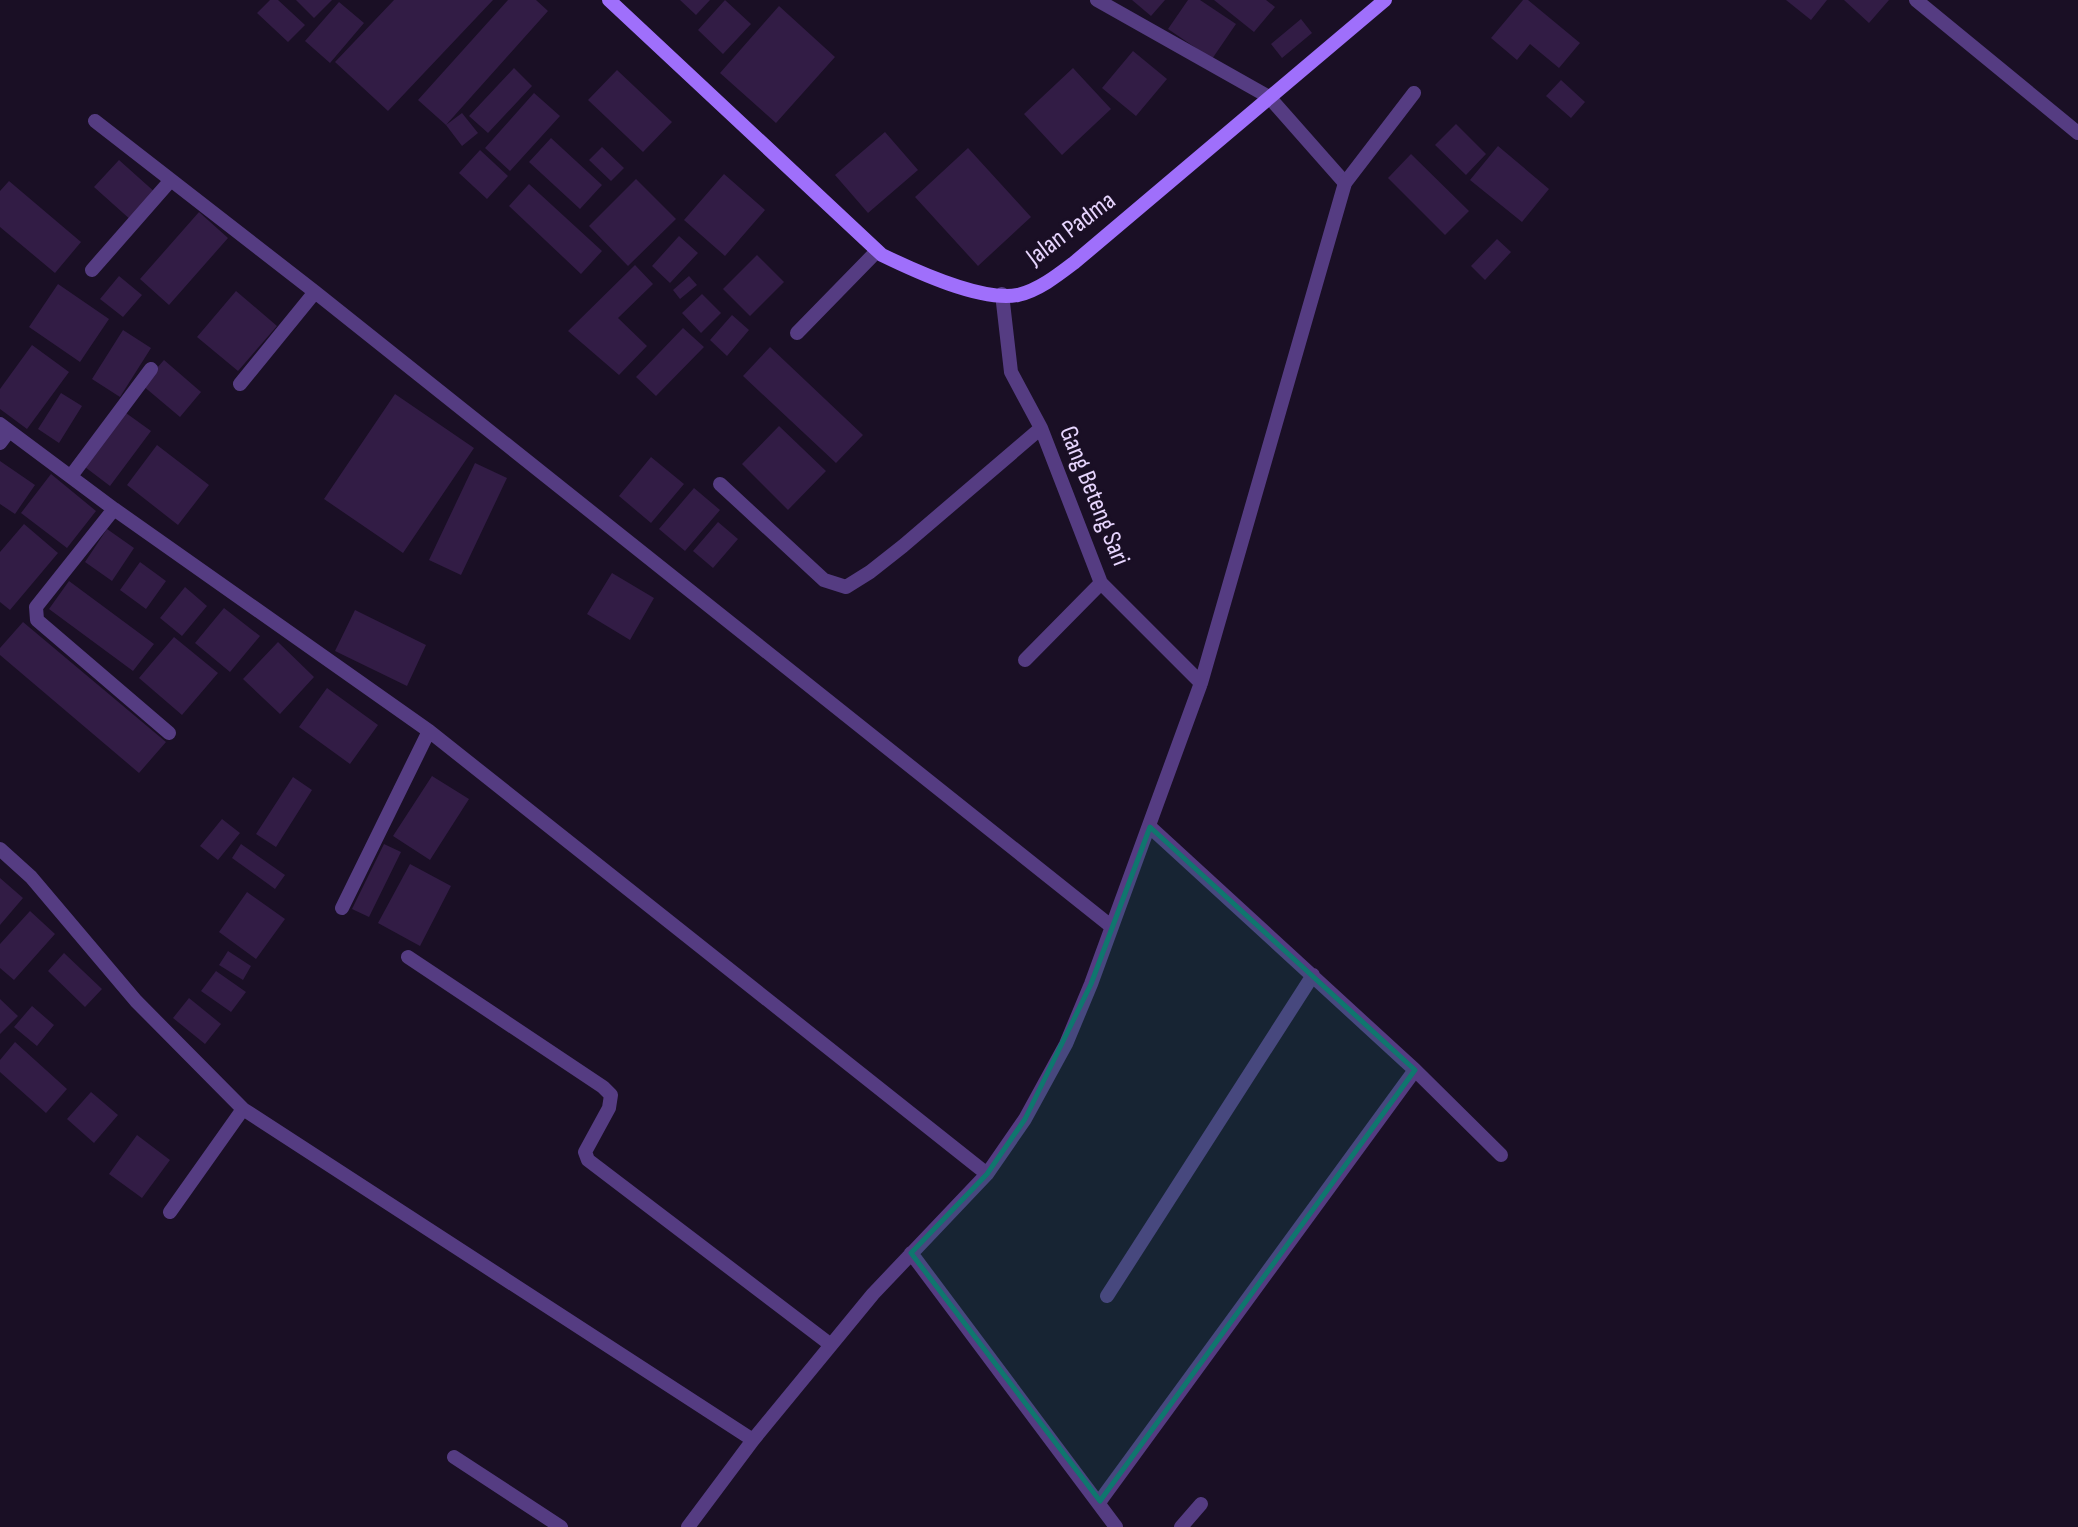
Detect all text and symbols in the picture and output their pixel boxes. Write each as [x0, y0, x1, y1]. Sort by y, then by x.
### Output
street label: Jalan Padma [1019, 185, 1122, 273]
street label: Gang Beteng Sari [1052, 422, 1136, 570]

